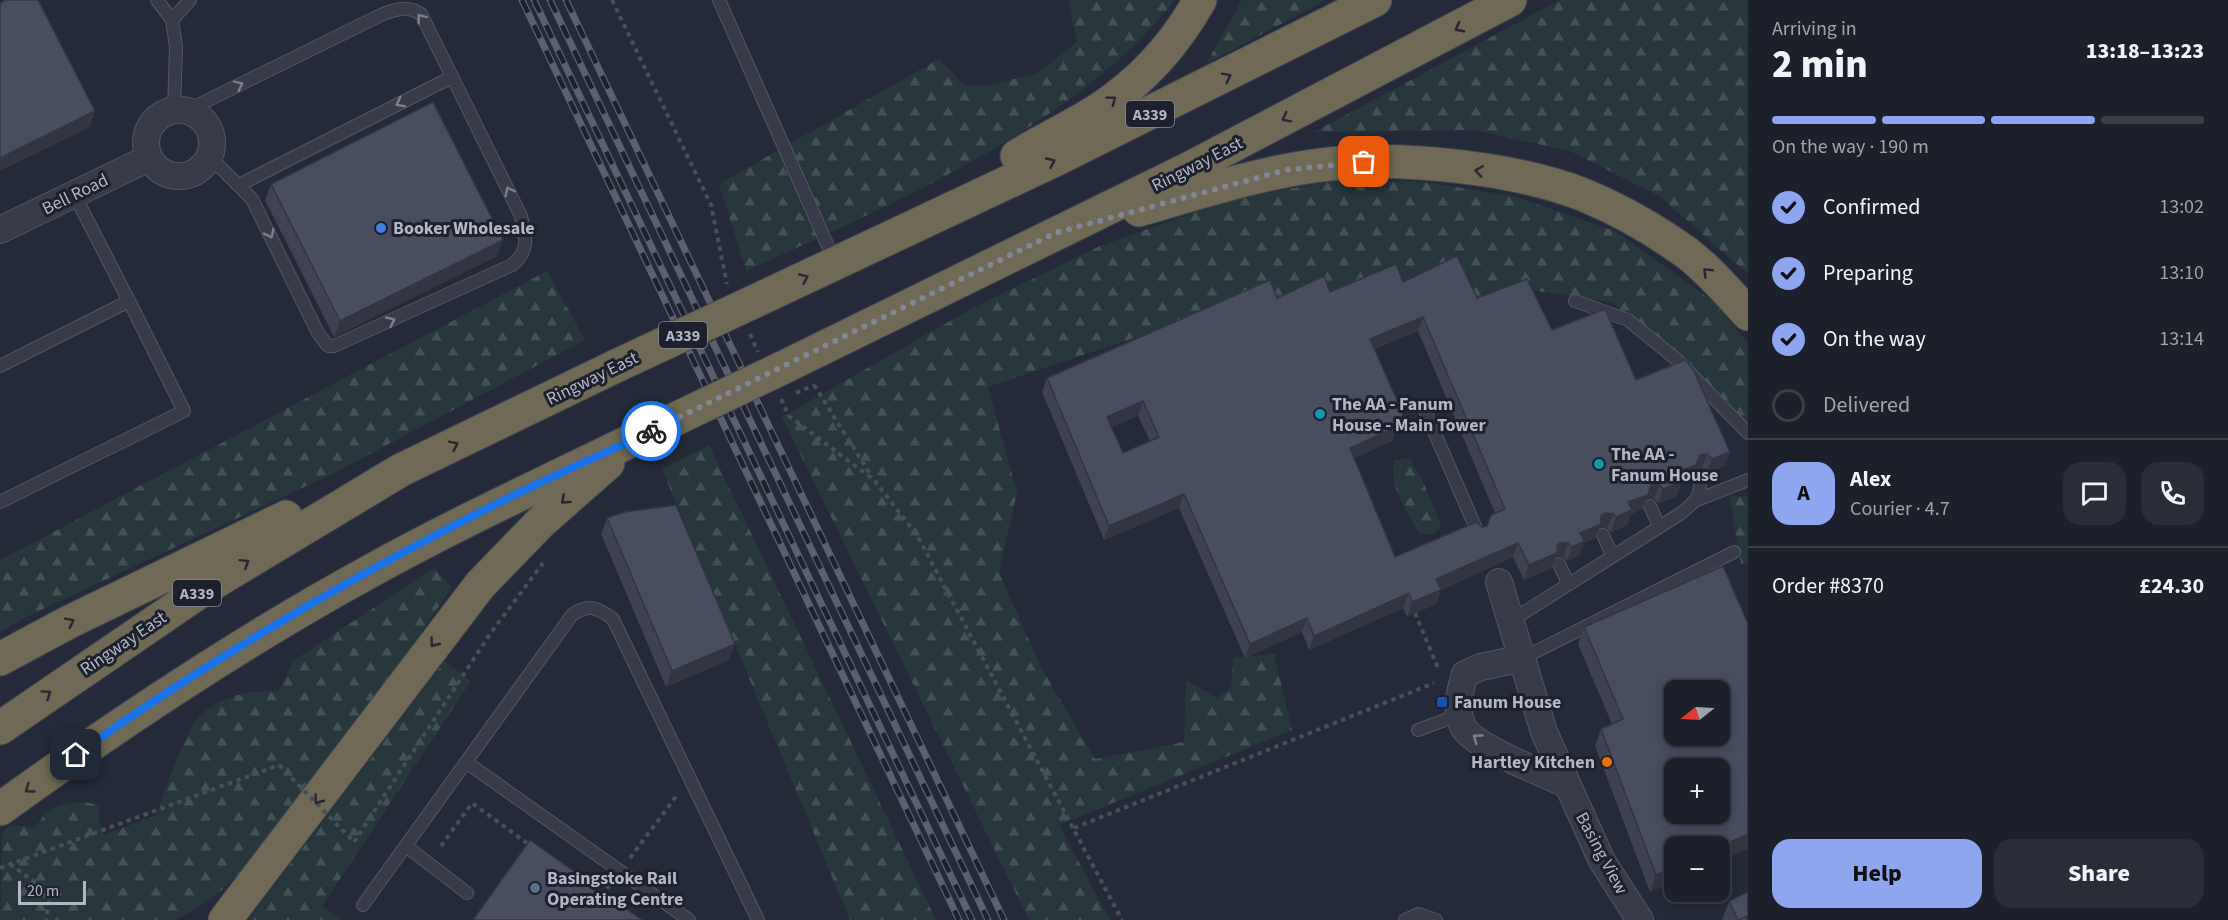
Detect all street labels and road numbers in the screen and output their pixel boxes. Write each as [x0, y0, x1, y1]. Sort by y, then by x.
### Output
road number: A339 [1126, 101, 1174, 127]
street label: Ringway East [1147, 131, 1247, 198]
street label: Bell Road [38, 168, 113, 221]
road number: A339 [659, 322, 707, 348]
street label: Ringway East [542, 345, 642, 411]
road number: A339 [173, 580, 221, 606]
street label: Ringway East [75, 605, 171, 682]
street label: Basing View [1569, 808, 1634, 899]

